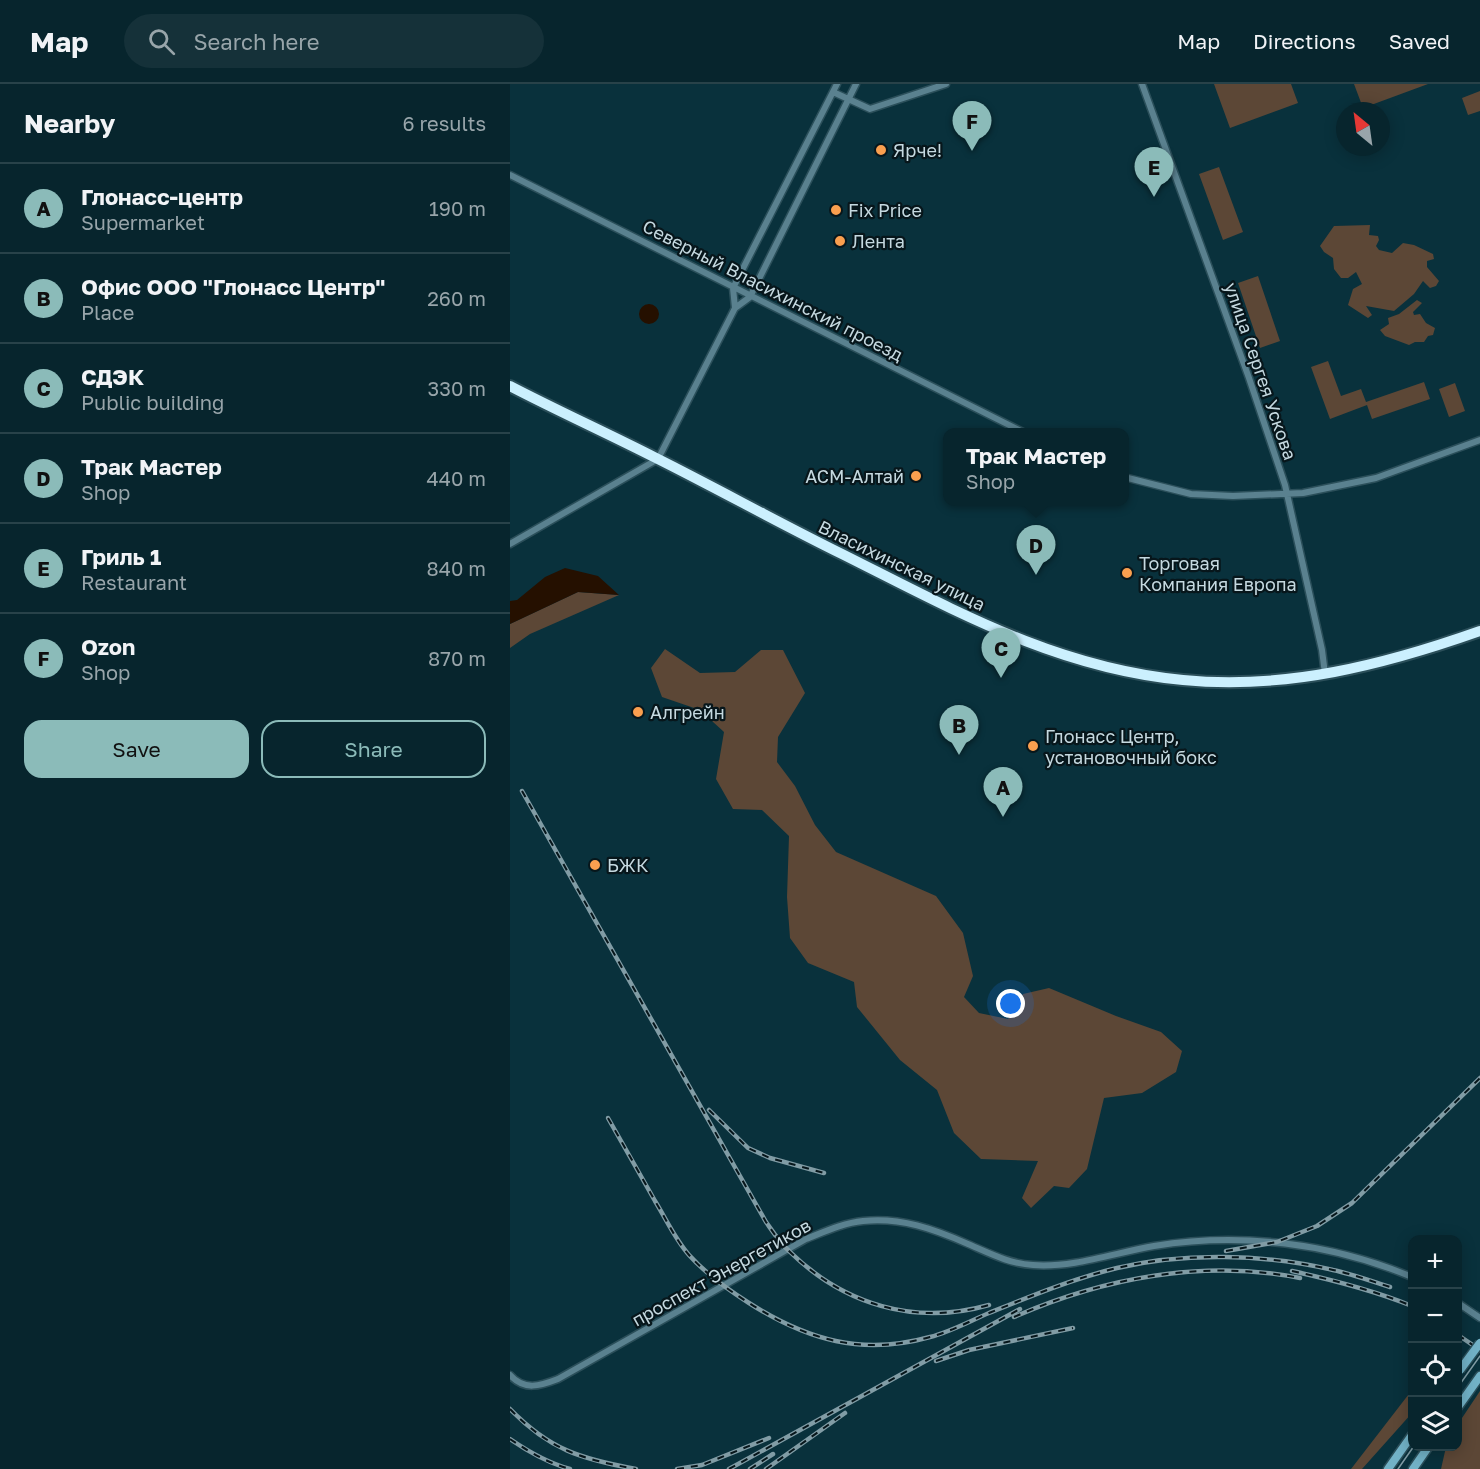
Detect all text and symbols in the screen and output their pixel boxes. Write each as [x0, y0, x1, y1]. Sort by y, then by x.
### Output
search box [124, 14, 544, 68]
text: Map [30, 25, 88, 58]
icon: search [145, 25, 178, 58]
text: Search here [193, 28, 319, 55]
text: Map [1177, 28, 1220, 54]
text: Directions [1253, 28, 1356, 54]
text: Saved [1389, 28, 1450, 54]
pin: F [952, 101, 992, 151]
north arrow [1336, 102, 1390, 156]
text: Nearby [24, 108, 115, 139]
text: 6 results [402, 111, 486, 135]
place label: Ярче! [893, 139, 942, 161]
marker: Ярче! [874, 143, 888, 157]
pin: E [1134, 147, 1174, 197]
text: Глонасс-центр [81, 183, 243, 210]
text: A [36, 196, 51, 220]
text: 190 m [429, 196, 486, 220]
place label: Fix Price [848, 199, 922, 221]
marker: Fix Price [829, 203, 843, 217]
text: Supermarket [81, 210, 205, 234]
street label: Северный Власихинский проезд [639, 215, 907, 366]
place label: Лента [852, 230, 905, 252]
marker: Лента [833, 234, 847, 248]
text: Офис ООО "Глонасс Центр" [81, 273, 385, 300]
street label: улица Сергея Ускова [1220, 279, 1302, 463]
text: B [36, 286, 51, 310]
text: 260 m [427, 286, 486, 310]
text: Place [81, 300, 134, 324]
text: СДЭК [81, 363, 144, 390]
text: C [36, 376, 51, 400]
text: 330 m [428, 376, 486, 400]
text: Public building [81, 390, 224, 414]
popup [943, 428, 1129, 506]
text: Трак Мастер [966, 442, 1106, 469]
text: Трак Мастер [81, 453, 222, 480]
place label: АСМ-Алтай [805, 465, 904, 487]
text: D [36, 466, 51, 490]
text: 440 m [427, 466, 486, 490]
marker: АСМ-Алтай [909, 469, 923, 483]
text: Shop [966, 469, 1015, 493]
text: Shop [81, 480, 130, 504]
street label: Власихинская улица [815, 515, 989, 615]
pin: D [1016, 526, 1056, 575]
text: Гриль 1 [81, 543, 161, 570]
place label: Торговая Компания Европа [1139, 552, 1297, 595]
text: E [37, 556, 50, 580]
text: 840 m [427, 556, 486, 580]
marker: Торговая Компания Европа [1120, 566, 1134, 580]
text: Restaurant [81, 570, 187, 594]
pin: C [982, 628, 1020, 678]
text: Ozon [81, 633, 135, 660]
text: F [38, 646, 49, 670]
text: 870 m [428, 646, 486, 670]
text: Shop [81, 660, 130, 684]
place label: Алгрейн [650, 701, 725, 723]
marker: Алгрейн [631, 705, 645, 719]
pin: B [940, 706, 978, 755]
button: Save [24, 720, 249, 778]
button: Share [261, 720, 486, 778]
place label: Глонасс Центр, установочный бокс [1045, 725, 1217, 768]
marker: Глонасс Центр, установочный бокс [1026, 739, 1040, 753]
pin: A [984, 768, 1022, 817]
place label: БЖК [607, 854, 649, 876]
marker: БЖК [588, 858, 602, 872]
your location [996, 989, 1025, 1018]
street label: проспект Энергетиков [628, 1214, 814, 1330]
map controls [1408, 1235, 1462, 1451]
button: + [1408, 1235, 1462, 1289]
button: − [1408, 1289, 1462, 1343]
button: locate [1408, 1343, 1462, 1397]
button: layers [1408, 1397, 1462, 1451]

